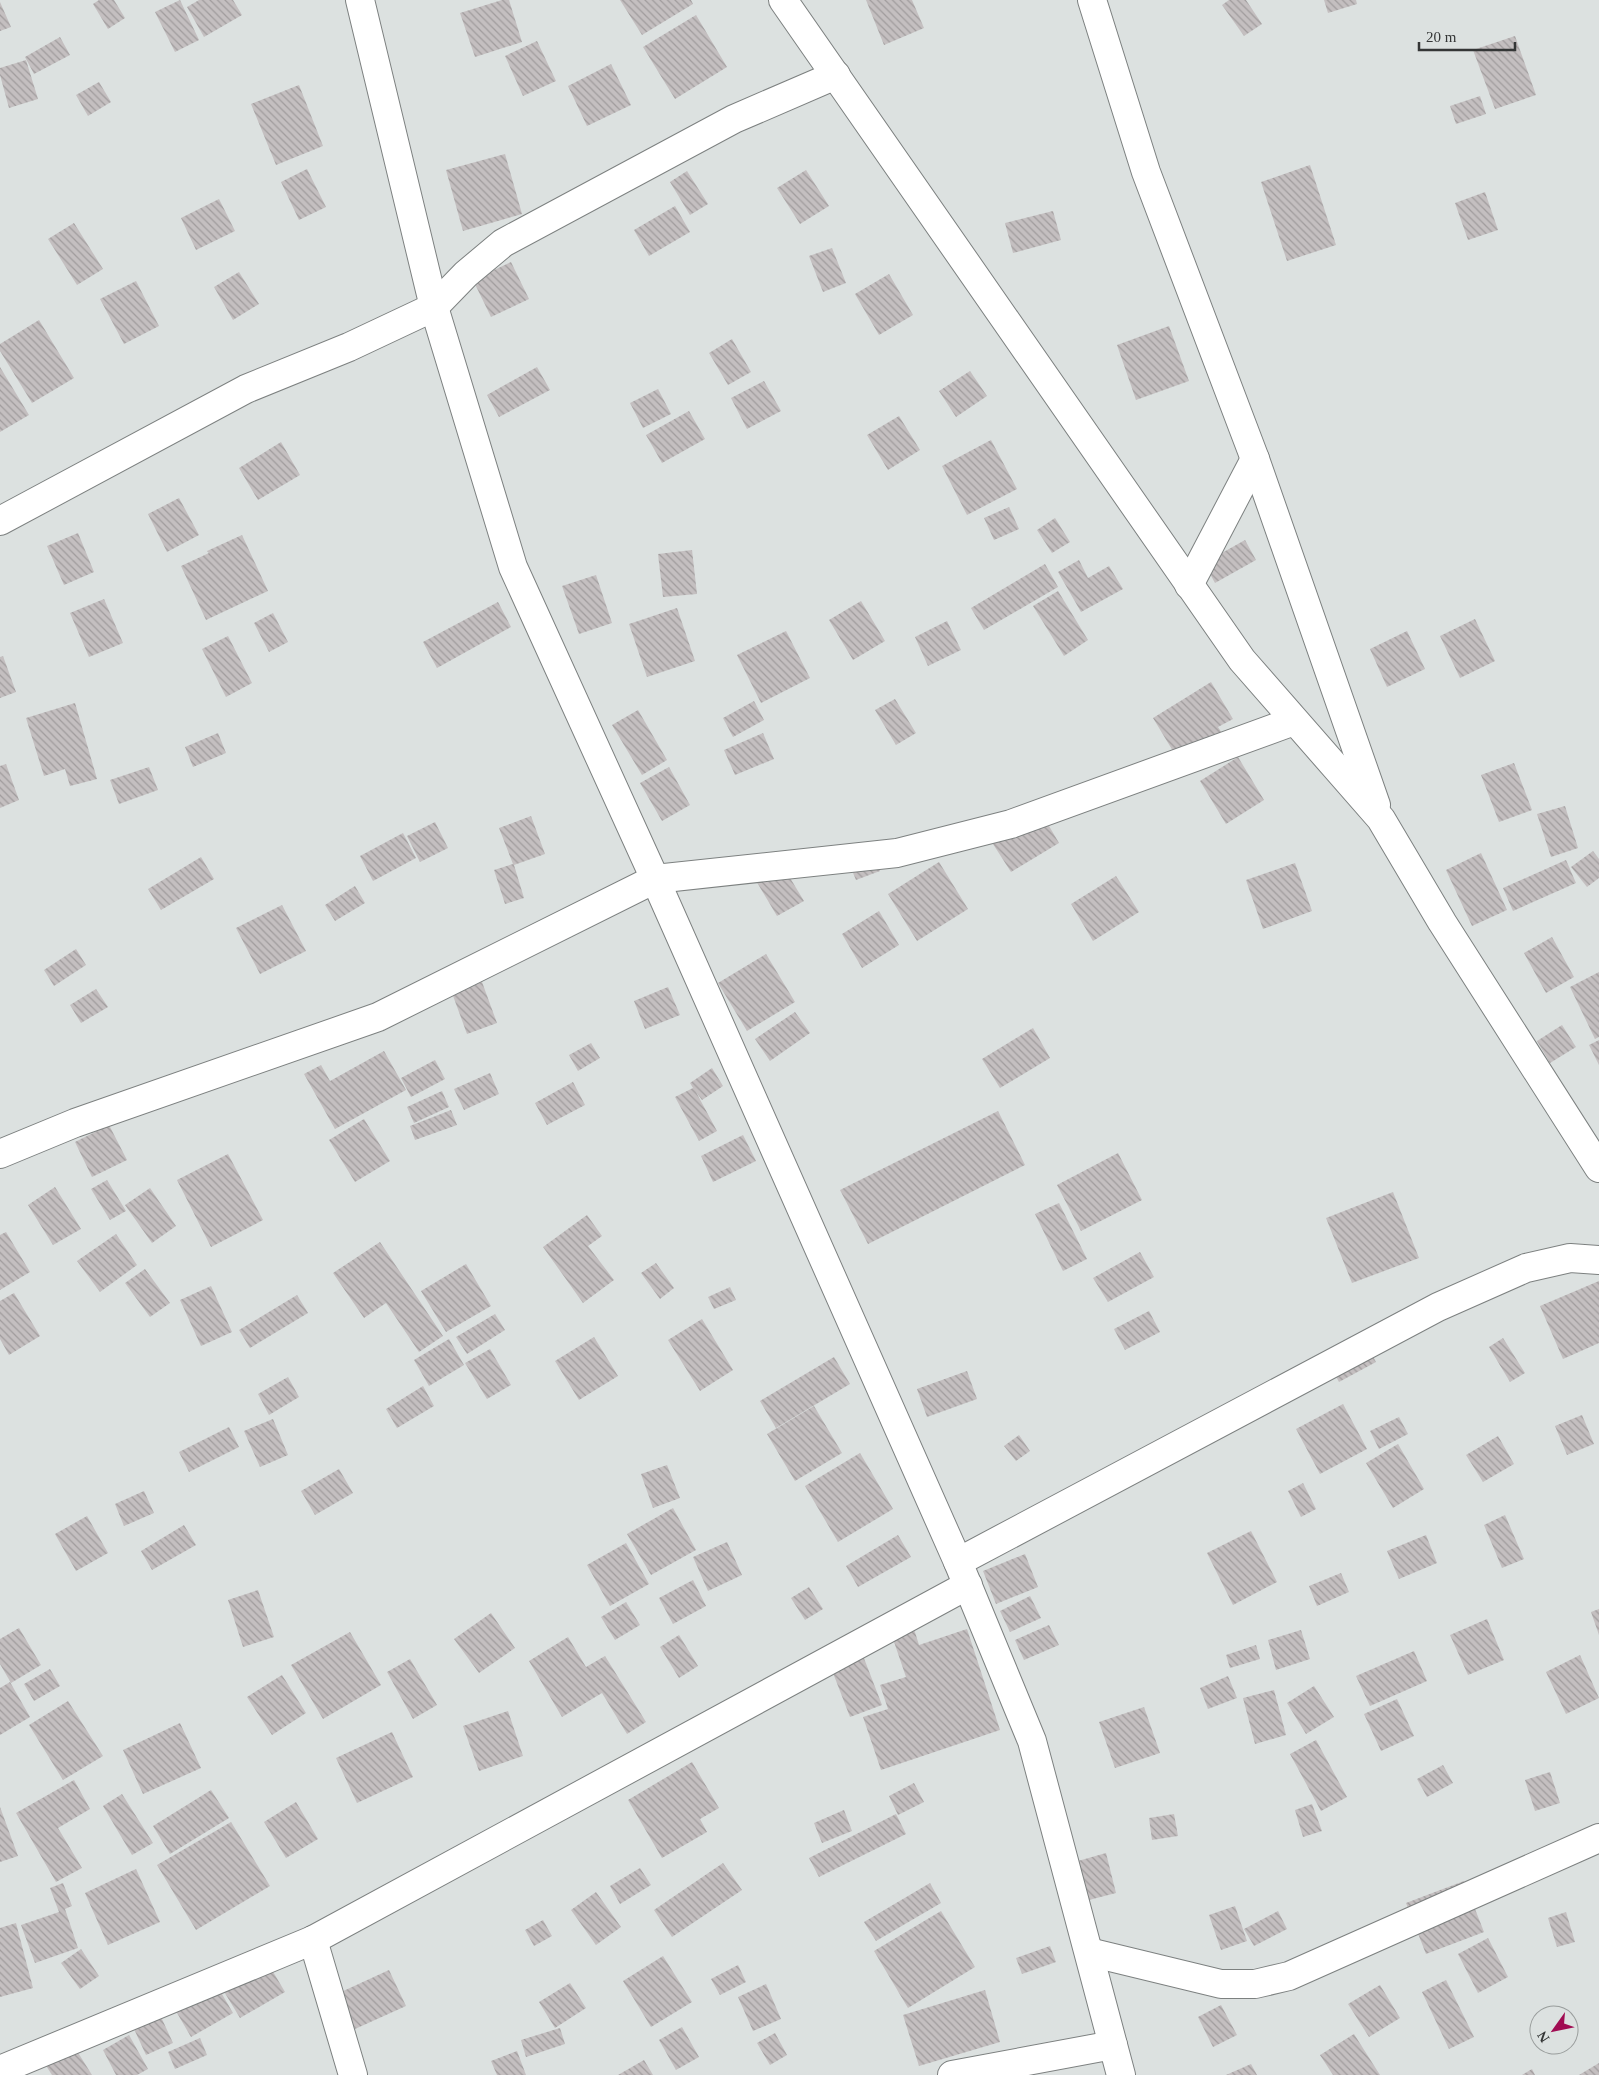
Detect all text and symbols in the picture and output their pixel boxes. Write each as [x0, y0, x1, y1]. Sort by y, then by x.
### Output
scale bar [1419, 20, 1515, 52]
text: 20 m [1426, 29, 1457, 45]
north arrow [1529, 2005, 1579, 2055]
text: N [1534, 2028, 1553, 2045]

